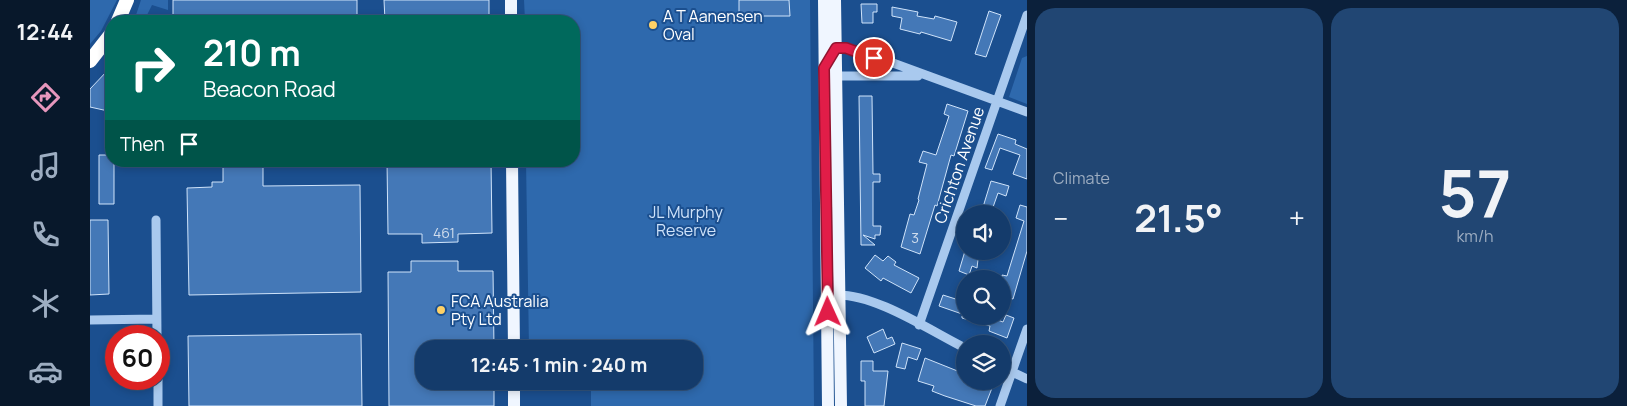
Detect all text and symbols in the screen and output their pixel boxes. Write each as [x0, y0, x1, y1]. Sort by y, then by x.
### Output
place label: A T Aanensen Oval [663, 5, 763, 45]
text: 12:44 [17, 17, 73, 47]
marker: A T Aanensen Oval [647, 19, 659, 31]
text: 210 m [203, 29, 301, 77]
icon: right [120, 35, 185, 100]
pin [853, 37, 895, 79]
icon: arrive [860, 44, 888, 72]
text: Beacon Road [203, 74, 336, 104]
icon: directions [28, 80, 63, 115]
street label: Crichton Avenue [929, 104, 989, 226]
icon: arrive [175, 130, 203, 158]
text: Then [120, 131, 165, 157]
text: 57 [1439, 148, 1511, 237]
icon: music [28, 149, 63, 184]
text: Climate [1053, 167, 1110, 189]
text: 21.5° [1134, 191, 1223, 243]
text: − [1053, 199, 1068, 237]
text: + [1289, 199, 1305, 237]
park label: JL Murphy Reserve [649, 201, 724, 241]
map controls [956, 205, 1011, 390]
button: sound [956, 205, 1011, 260]
icon: phone [28, 217, 63, 252]
house number: 461 [433, 223, 455, 242]
text: km/h [1456, 225, 1494, 247]
house number: 3 [911, 228, 919, 247]
button: search [956, 270, 1011, 325]
position arrow [801, 285, 853, 337]
icon: climate [28, 286, 63, 321]
place label: FCA Australia Pty Ltd [451, 290, 549, 330]
marker: FCA Australia Pty Ltd [435, 304, 447, 316]
speed limit sign: 60 [105, 325, 170, 390]
button: layers [956, 335, 1011, 390]
text: 12:45 · 1 min · 240 m [471, 352, 647, 378]
icon: car [28, 354, 63, 389]

